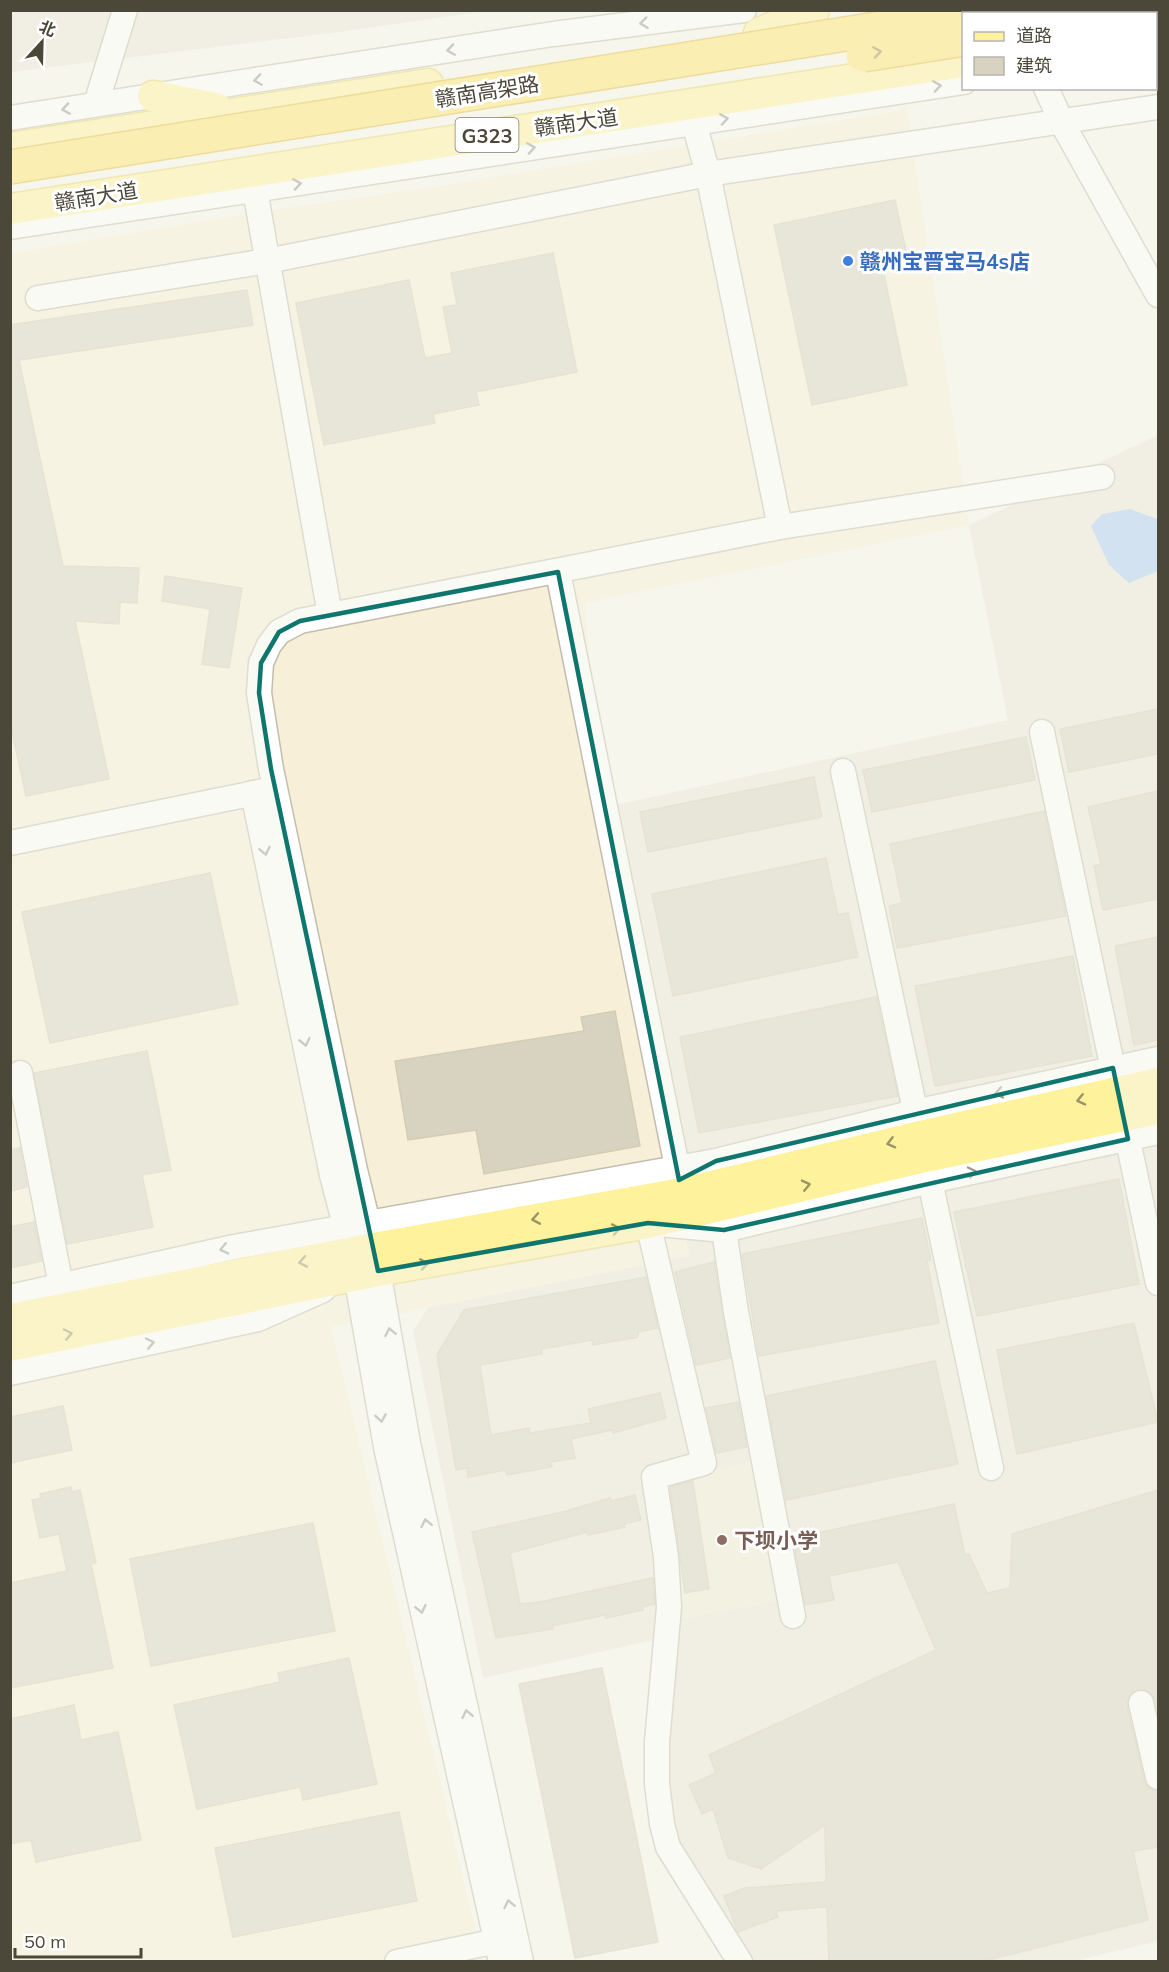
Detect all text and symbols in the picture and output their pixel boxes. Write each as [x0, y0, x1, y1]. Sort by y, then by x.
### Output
north arrow [12, 12, 72, 72]
legend [962, 12, 1157, 90]
text: 北 [36, 16, 59, 40]
one-way arrow [640, 16, 649, 29]
text: 道路 [1016, 24, 1052, 47]
one-way arrow [447, 43, 457, 56]
one-way arrow [873, 47, 882, 59]
text: 建筑 [1016, 54, 1052, 77]
street label: 赣南高架路 [433, 70, 541, 112]
one-way arrow [254, 73, 263, 85]
one-way arrow [933, 80, 942, 92]
one-way arrow [61, 102, 71, 115]
street label: 赣南大道 [533, 103, 619, 141]
one-way arrow [719, 113, 728, 125]
road number: G323 [456, 118, 518, 152]
one-way arrow [526, 143, 536, 155]
street label: 赣南大道 [52, 177, 140, 215]
one-way arrow [291, 178, 301, 191]
place label: 赣州宝晋宝马4s店 [860, 248, 1030, 274]
marker: 赣州宝晋宝马4s店 [841, 254, 855, 268]
one-way arrow [258, 845, 271, 855]
one-way arrow [298, 1036, 311, 1046]
one-way arrow [994, 1086, 1004, 1099]
one-way arrow [1076, 1092, 1086, 1105]
one-way arrow [886, 1135, 896, 1148]
one-way arrow [967, 1166, 977, 1179]
one-way arrow [800, 1180, 810, 1193]
one-way arrow [531, 1212, 541, 1225]
one-way arrow [610, 1223, 620, 1236]
one-way arrow [219, 1242, 229, 1255]
one-way arrow [298, 1255, 308, 1268]
one-way arrow [419, 1258, 429, 1271]
one-way arrow [384, 1327, 397, 1337]
one-way arrow [63, 1329, 73, 1342]
one-way arrow [144, 1337, 154, 1350]
one-way arrow [375, 1413, 387, 1422]
one-way arrow [420, 1518, 433, 1528]
place label: 下坝小学 [734, 1527, 818, 1553]
marker: 下坝小学 [715, 1533, 729, 1547]
one-way arrow [414, 1603, 427, 1613]
one-way arrow [462, 1709, 475, 1719]
one-way arrow [503, 1900, 516, 1910]
scale bar [15, 1921, 141, 1959]
text: 50 m [24, 1930, 66, 1953]

